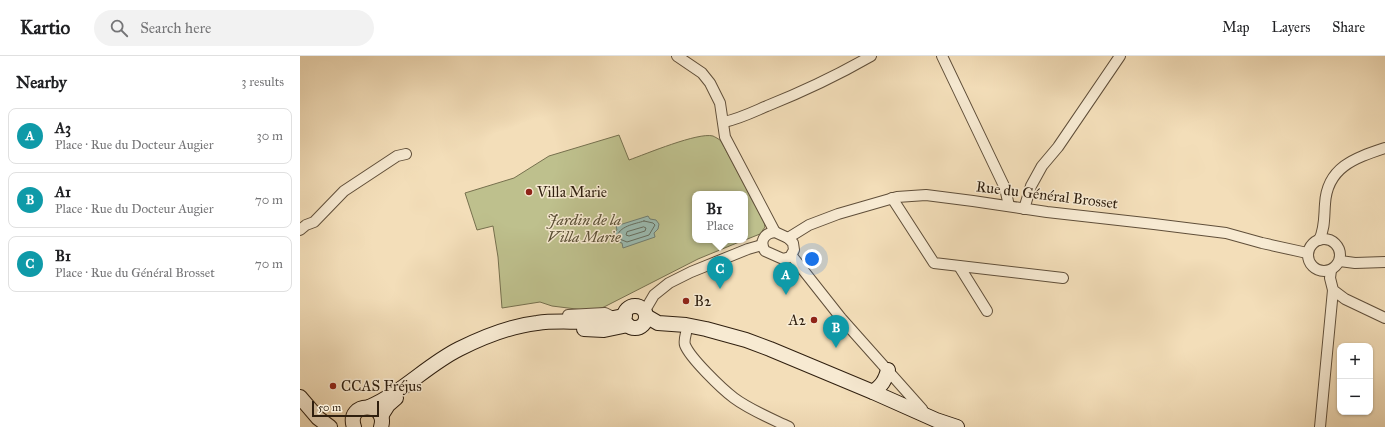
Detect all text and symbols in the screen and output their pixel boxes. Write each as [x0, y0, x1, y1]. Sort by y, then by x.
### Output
search box [94, 10, 374, 46]
text: Kartio [20, 16, 70, 39]
icon: search [108, 17, 130, 39]
text: Search here [140, 19, 211, 37]
text: Map [1222, 19, 1250, 36]
text: Layers [1272, 19, 1310, 36]
text: Share [1332, 19, 1365, 36]
text: Nearby [16, 72, 67, 93]
text: 3 results [241, 74, 284, 90]
text: A3 [55, 119, 71, 137]
text: A [26, 128, 34, 144]
text: 30 m [257, 128, 283, 144]
text: Place · Rue du Docteur Augier [55, 137, 214, 153]
street label: Rue du Général Brosset [975, 177, 1120, 213]
text: A1 [55, 183, 71, 201]
place label: Villa Marie [536, 183, 607, 201]
marker: Villa Marie [524, 187, 534, 197]
popup [692, 191, 748, 243]
text: B [26, 192, 34, 208]
text: 70 m [255, 192, 283, 208]
text: B1 [706, 200, 722, 218]
text: Place · Rue du Docteur Augier [55, 201, 214, 217]
park label: Jardin de la Villa Marie [546, 211, 621, 246]
text: Place [706, 218, 734, 234]
text: B1 [55, 247, 71, 265]
your location [802, 249, 822, 269]
text: C [26, 256, 34, 272]
text: 70 m [255, 256, 283, 272]
pin: C [707, 256, 733, 289]
pin: A [773, 262, 799, 295]
text: Place · Rue du Général Brosset [55, 265, 215, 281]
place label: B2 [694, 292, 712, 310]
marker: B2 [681, 296, 691, 306]
place label: A2 [788, 311, 807, 329]
marker: A2 [809, 315, 819, 325]
pin: B [823, 315, 849, 348]
map controls [1337, 343, 1373, 415]
button: + [1337, 343, 1373, 379]
place label: CCAS Fréjus [341, 377, 422, 395]
button: − [1337, 379, 1373, 415]
marker: CCAS Fréjus [328, 381, 338, 391]
scale bar [312, 399, 379, 418]
text: 50 m [318, 401, 341, 414]

